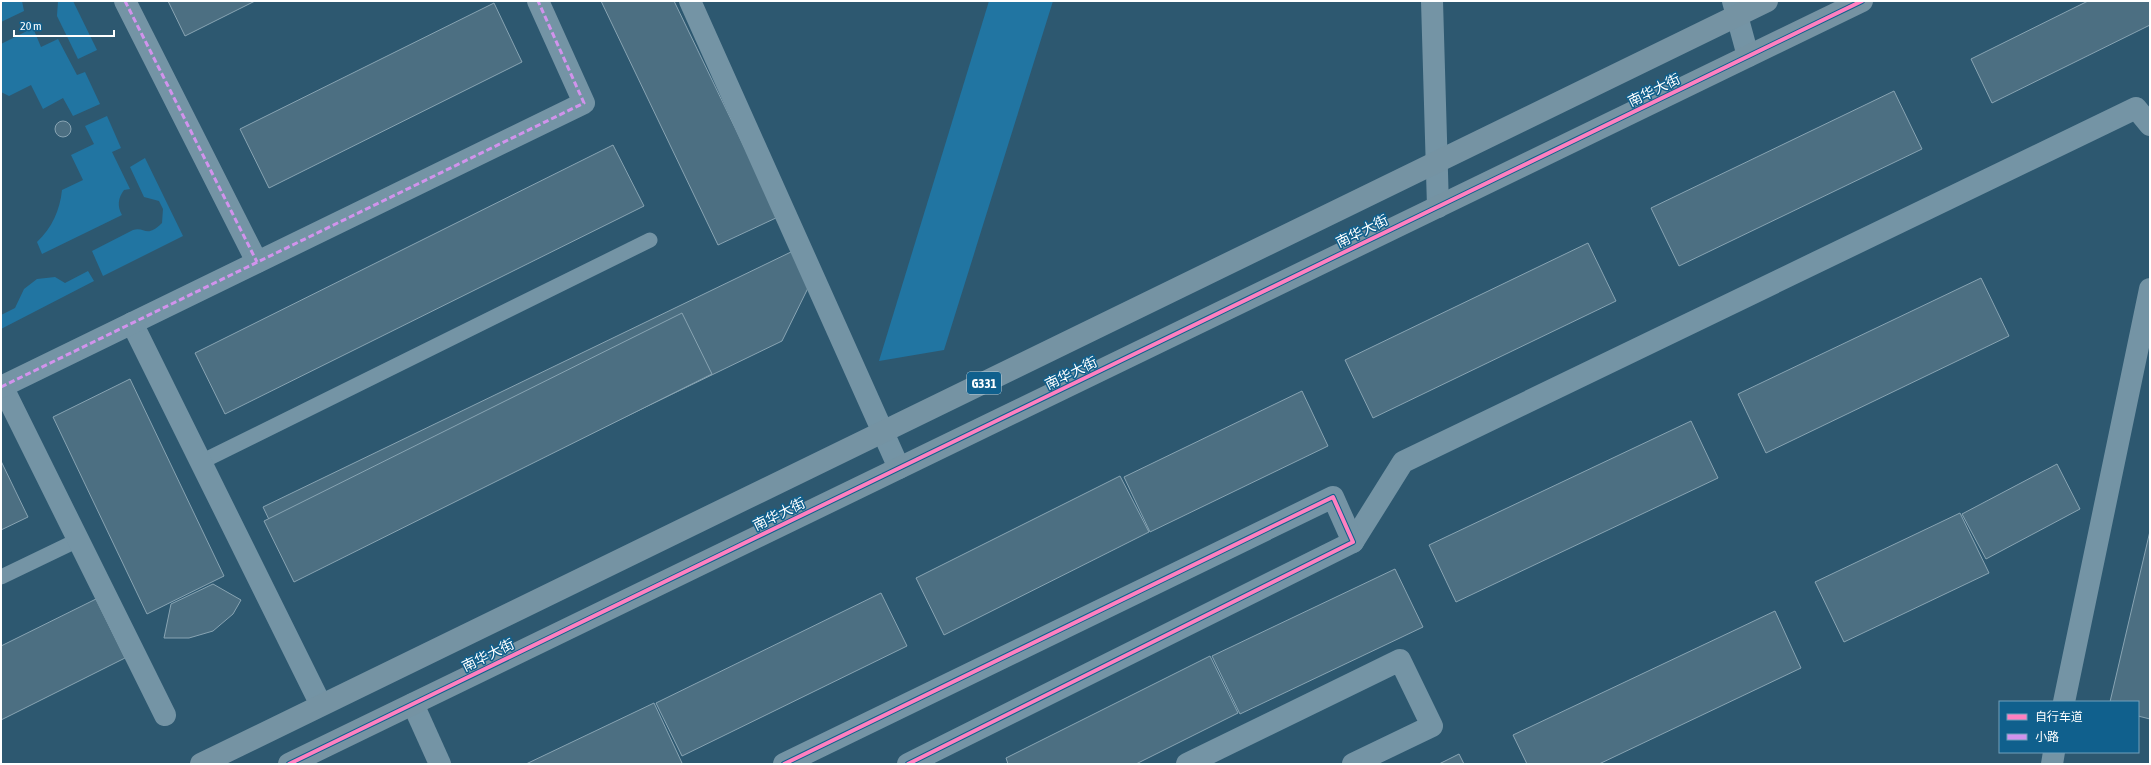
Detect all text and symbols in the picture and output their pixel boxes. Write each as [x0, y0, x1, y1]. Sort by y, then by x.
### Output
scale bar [14, 12, 114, 38]
text: 20 m [20, 19, 42, 33]
street label: 南华大街 [1625, 71, 1683, 109]
street label: 南华大街 [1333, 212, 1391, 250]
street label: 南华大街 [1042, 354, 1100, 392]
road number: G331 [967, 372, 1001, 394]
street label: 南华大街 [750, 495, 808, 533]
street label: 南华大街 [459, 636, 517, 674]
legend [1999, 701, 2139, 753]
text: 自行车道 [2035, 710, 2083, 724]
text: 小路 [2035, 730, 2059, 744]

